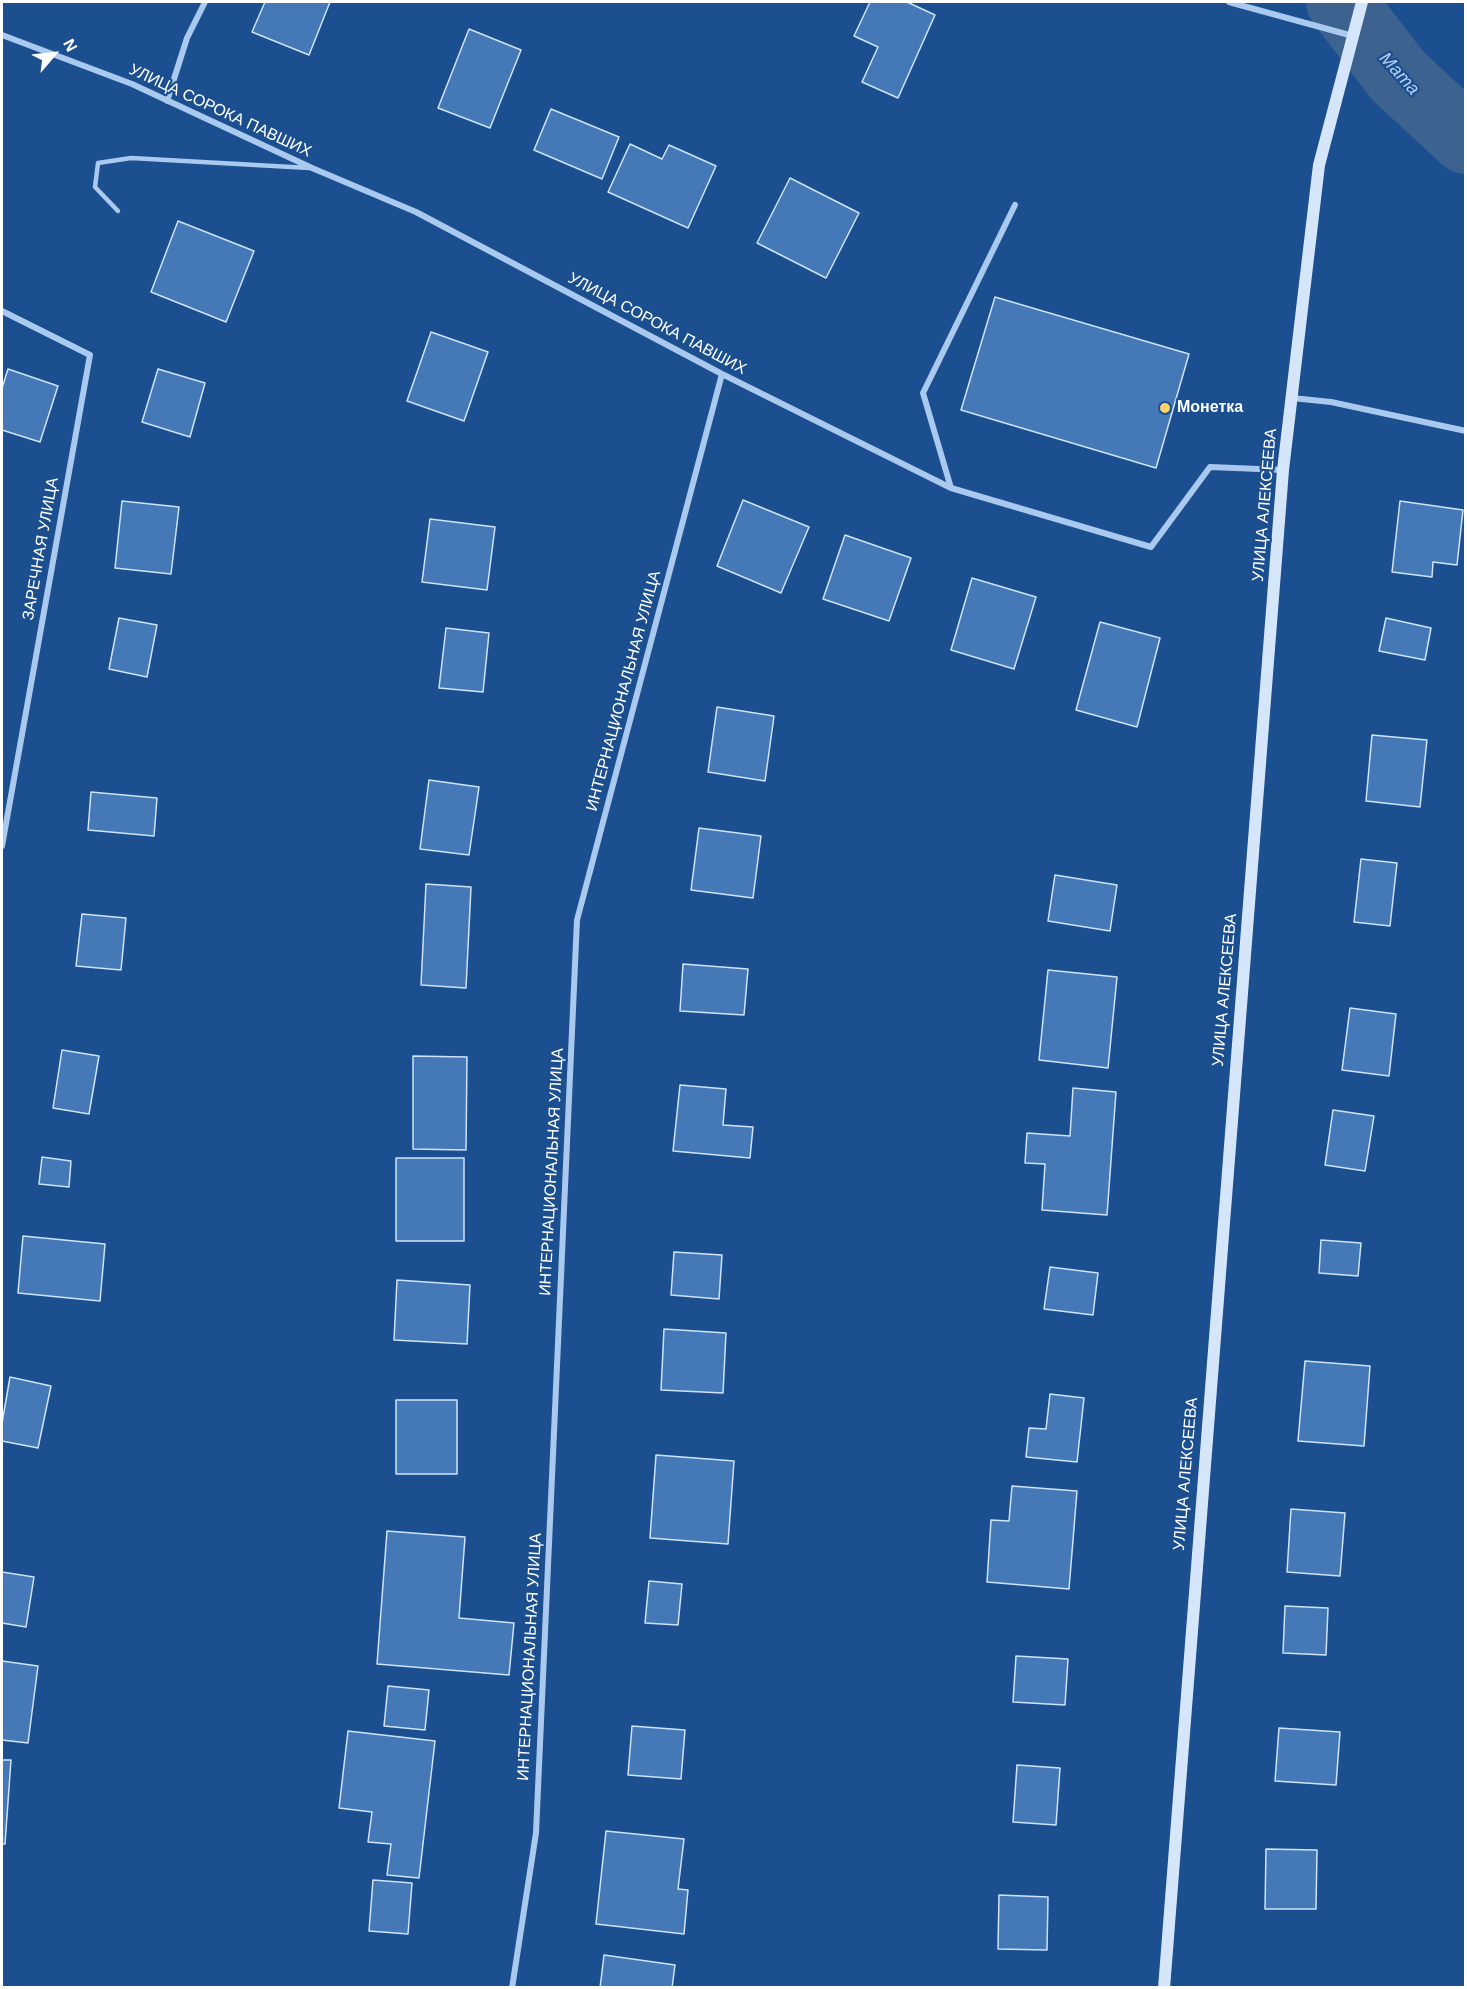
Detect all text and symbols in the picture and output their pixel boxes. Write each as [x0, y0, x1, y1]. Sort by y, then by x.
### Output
north arrow [24, 24, 84, 84]
text: N [60, 36, 81, 54]
water label: Мата [1374, 48, 1424, 100]
street label: УЛИЦА СОРОКА ПАВШИХ [126, 60, 314, 162]
street label: УЛИЦА СОРОКА ПАВШИХ [565, 269, 749, 379]
place label: Монетка [1177, 398, 1243, 418]
marker: Монетка [1158, 401, 1172, 415]
street label: УЛИЦА АЛЕКСЕЕВА [1249, 428, 1281, 582]
street label: ЗАРЕЧНАЯ УЛИЦА [19, 476, 63, 622]
street label: ИНТЕРНАЦИОНАЛЬНАЯ УЛИЦА [583, 569, 665, 813]
street label: УЛИЦА АЛЕКСЕЕВА [1209, 913, 1241, 1067]
street label: ИНТЕРНАЦИОНАЛЬНАЯ УЛИЦА [536, 1048, 568, 1296]
street label: УЛИЦА АЛЕКСЕЕВА [1170, 1397, 1202, 1551]
street label: ИНТЕРНАЦИОНАЛЬНАЯ УЛИЦА [514, 1533, 546, 1781]

